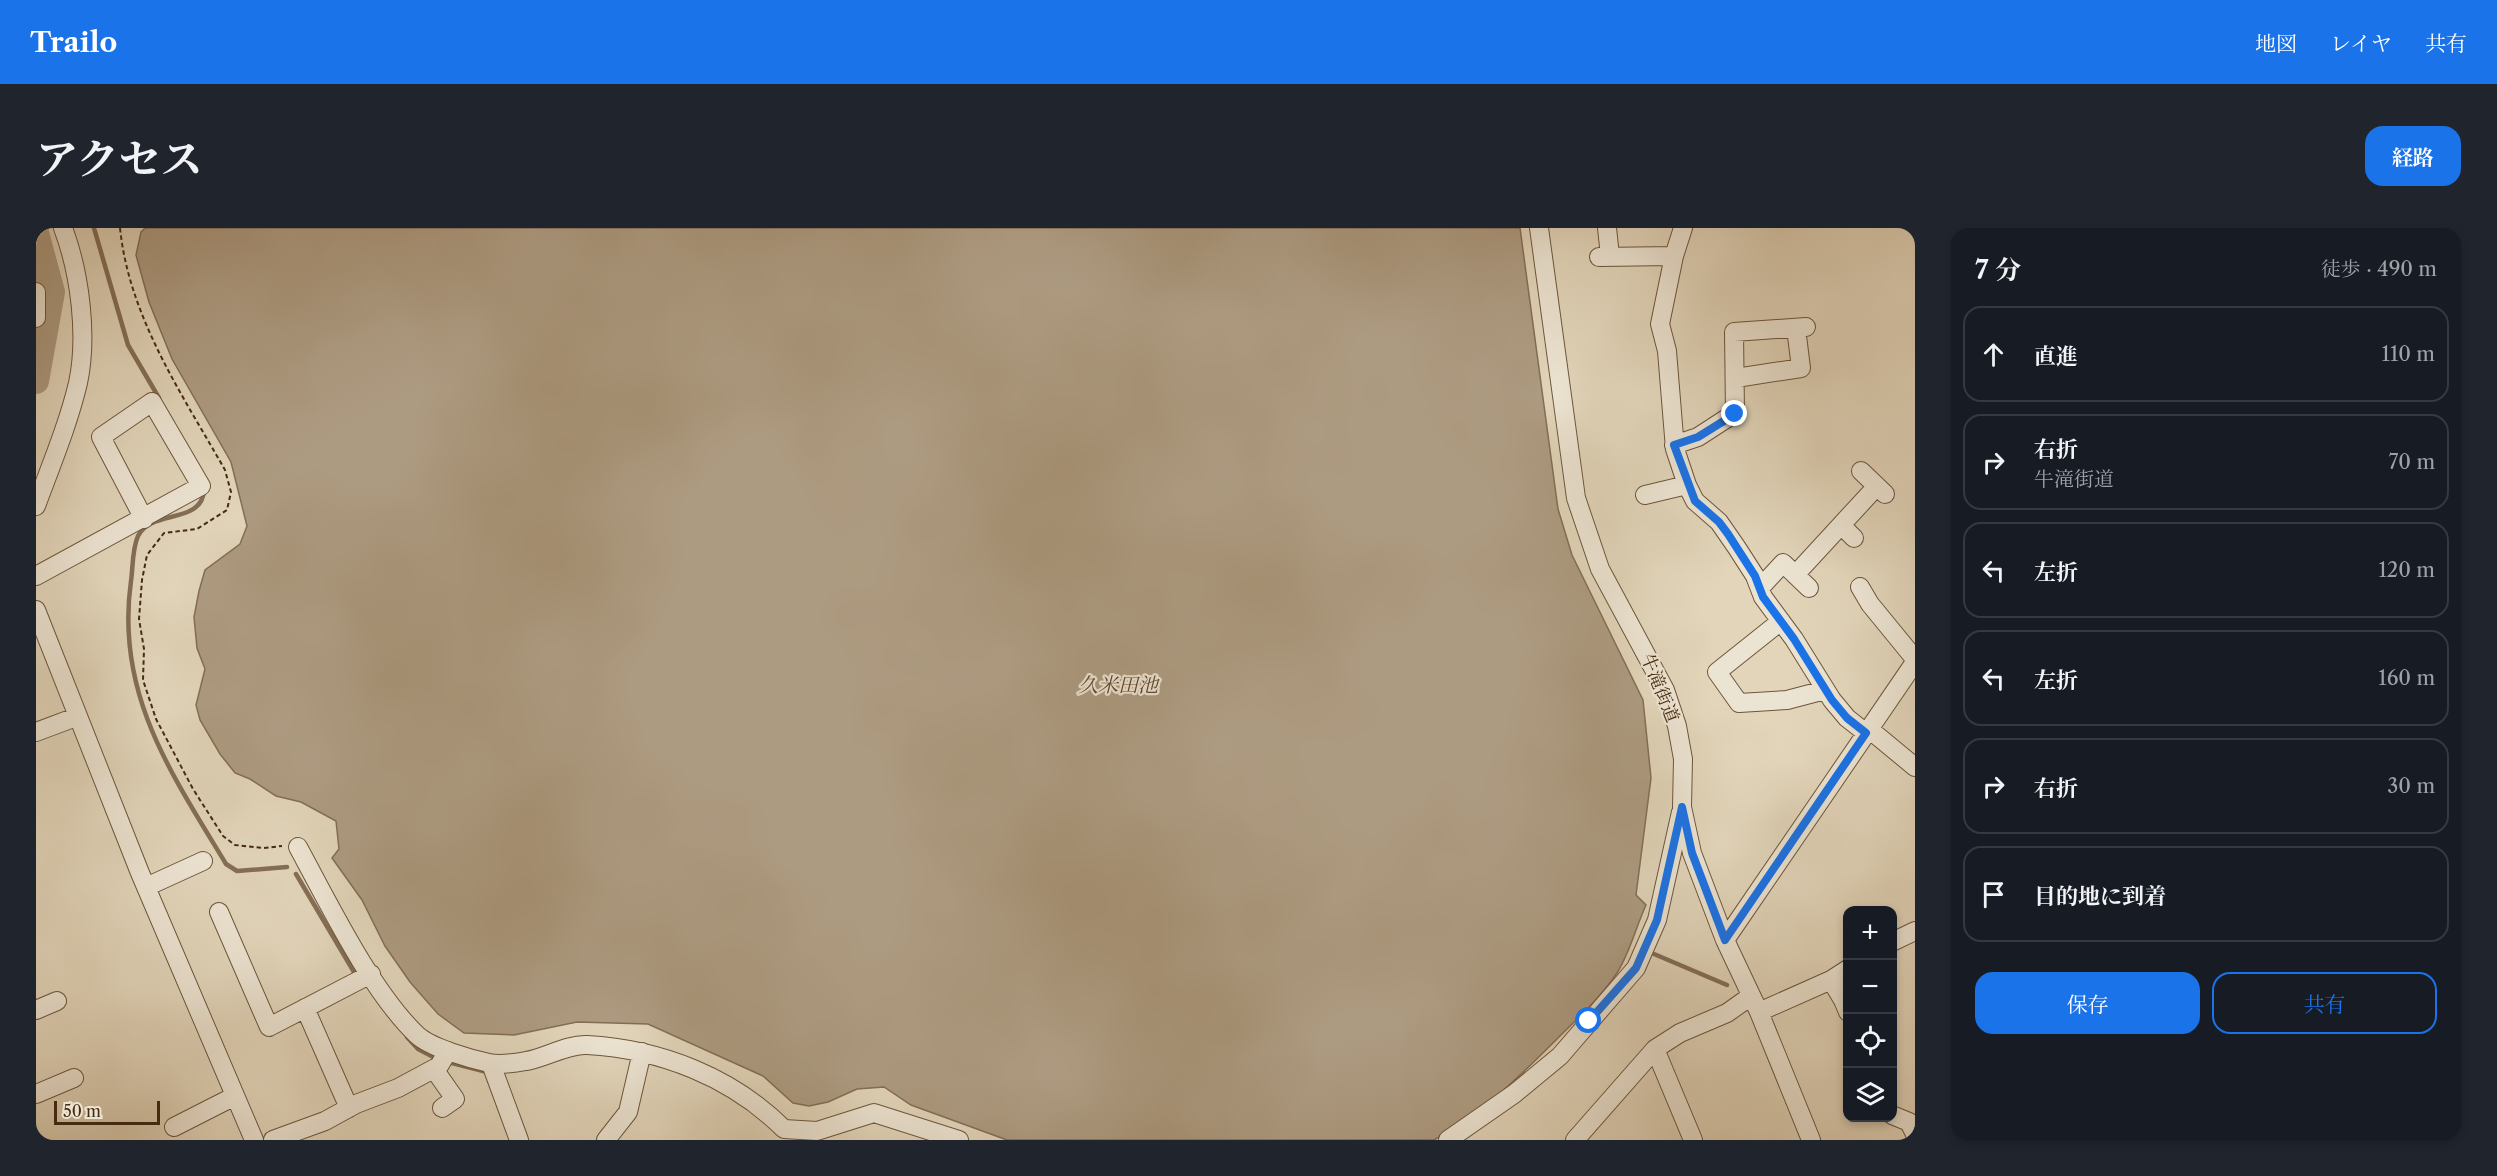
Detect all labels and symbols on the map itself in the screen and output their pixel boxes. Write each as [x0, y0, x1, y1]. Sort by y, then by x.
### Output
route end [1721, 400, 1747, 426]
street label: 牛滝街道 [1636, 651, 1684, 725]
water label: 久米田池 [1078, 673, 1160, 697]
route start [1575, 1007, 1601, 1033]
scale bar [54, 1098, 160, 1126]

